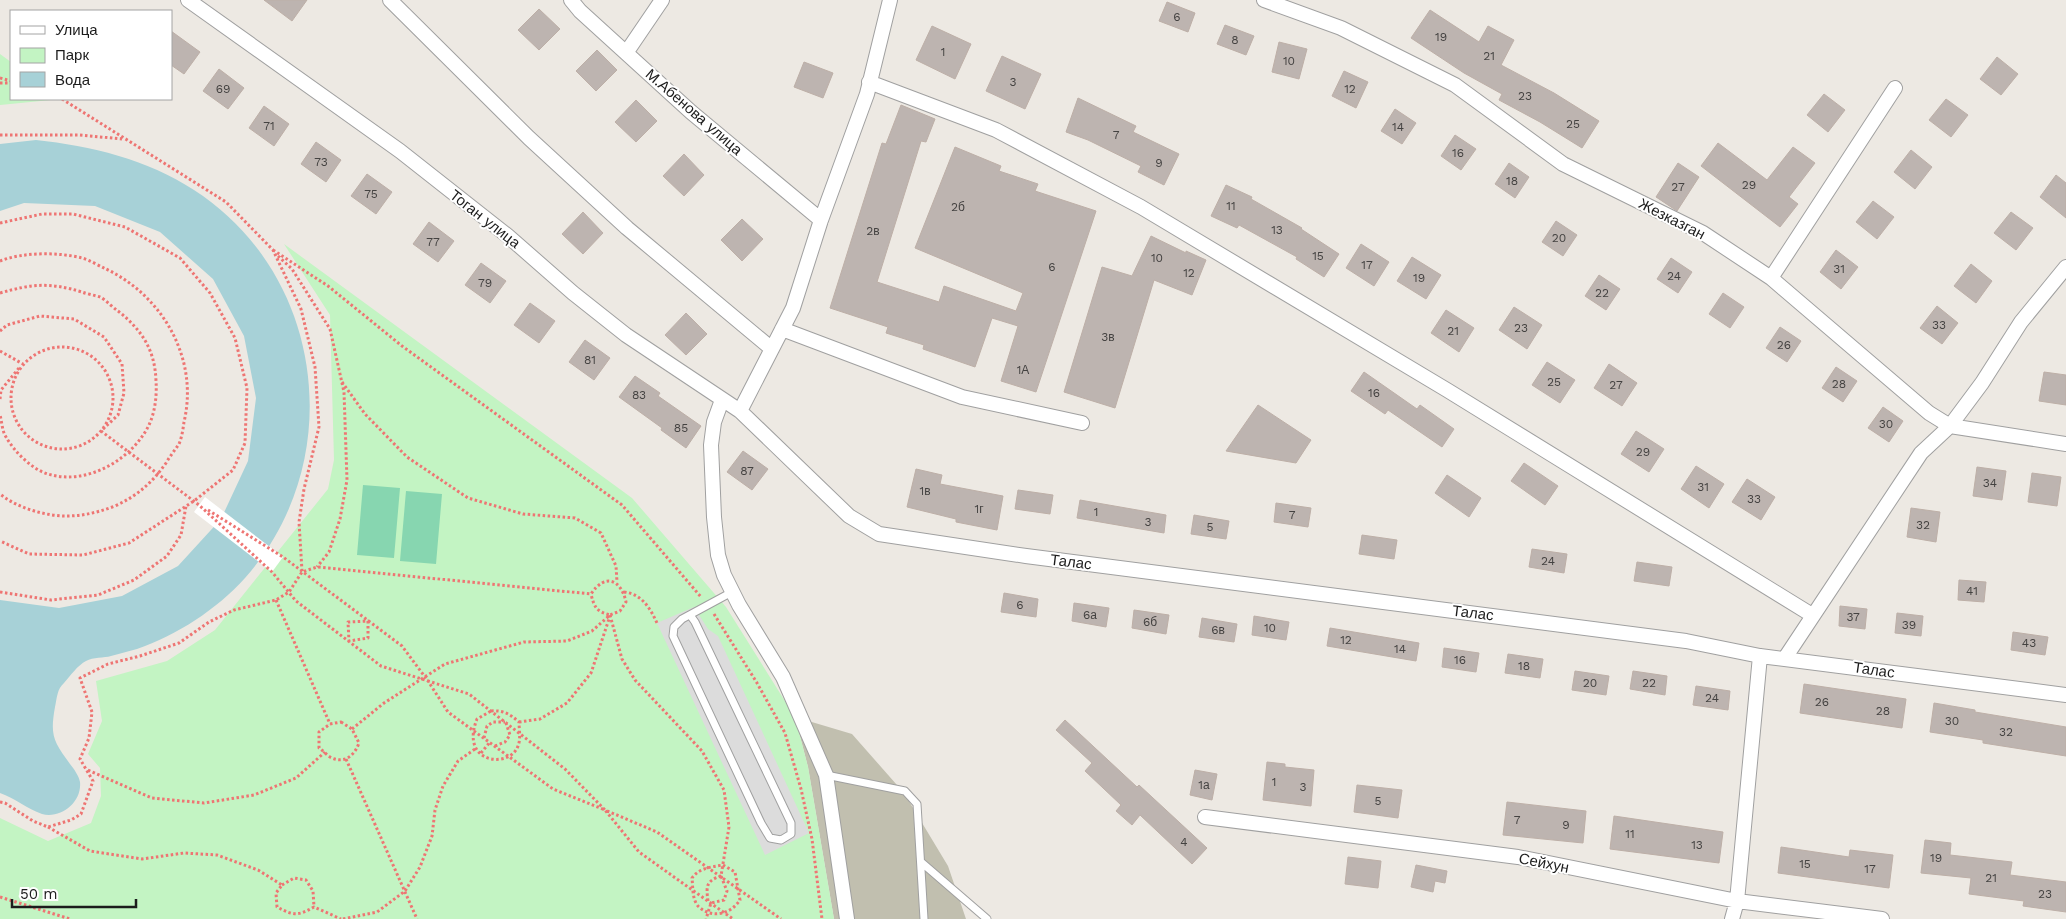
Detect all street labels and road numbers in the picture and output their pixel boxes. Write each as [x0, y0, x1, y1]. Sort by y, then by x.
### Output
street label: М.Абенова улица [642, 65, 747, 159]
street label: Тоган улица [446, 186, 524, 252]
street label: Жезказган [1636, 195, 1708, 243]
street label: Талас [1049, 551, 1093, 574]
street label: Талас [1451, 602, 1495, 625]
street label: Талас [1852, 658, 1896, 682]
street label: Сейхун [1517, 849, 1571, 877]

